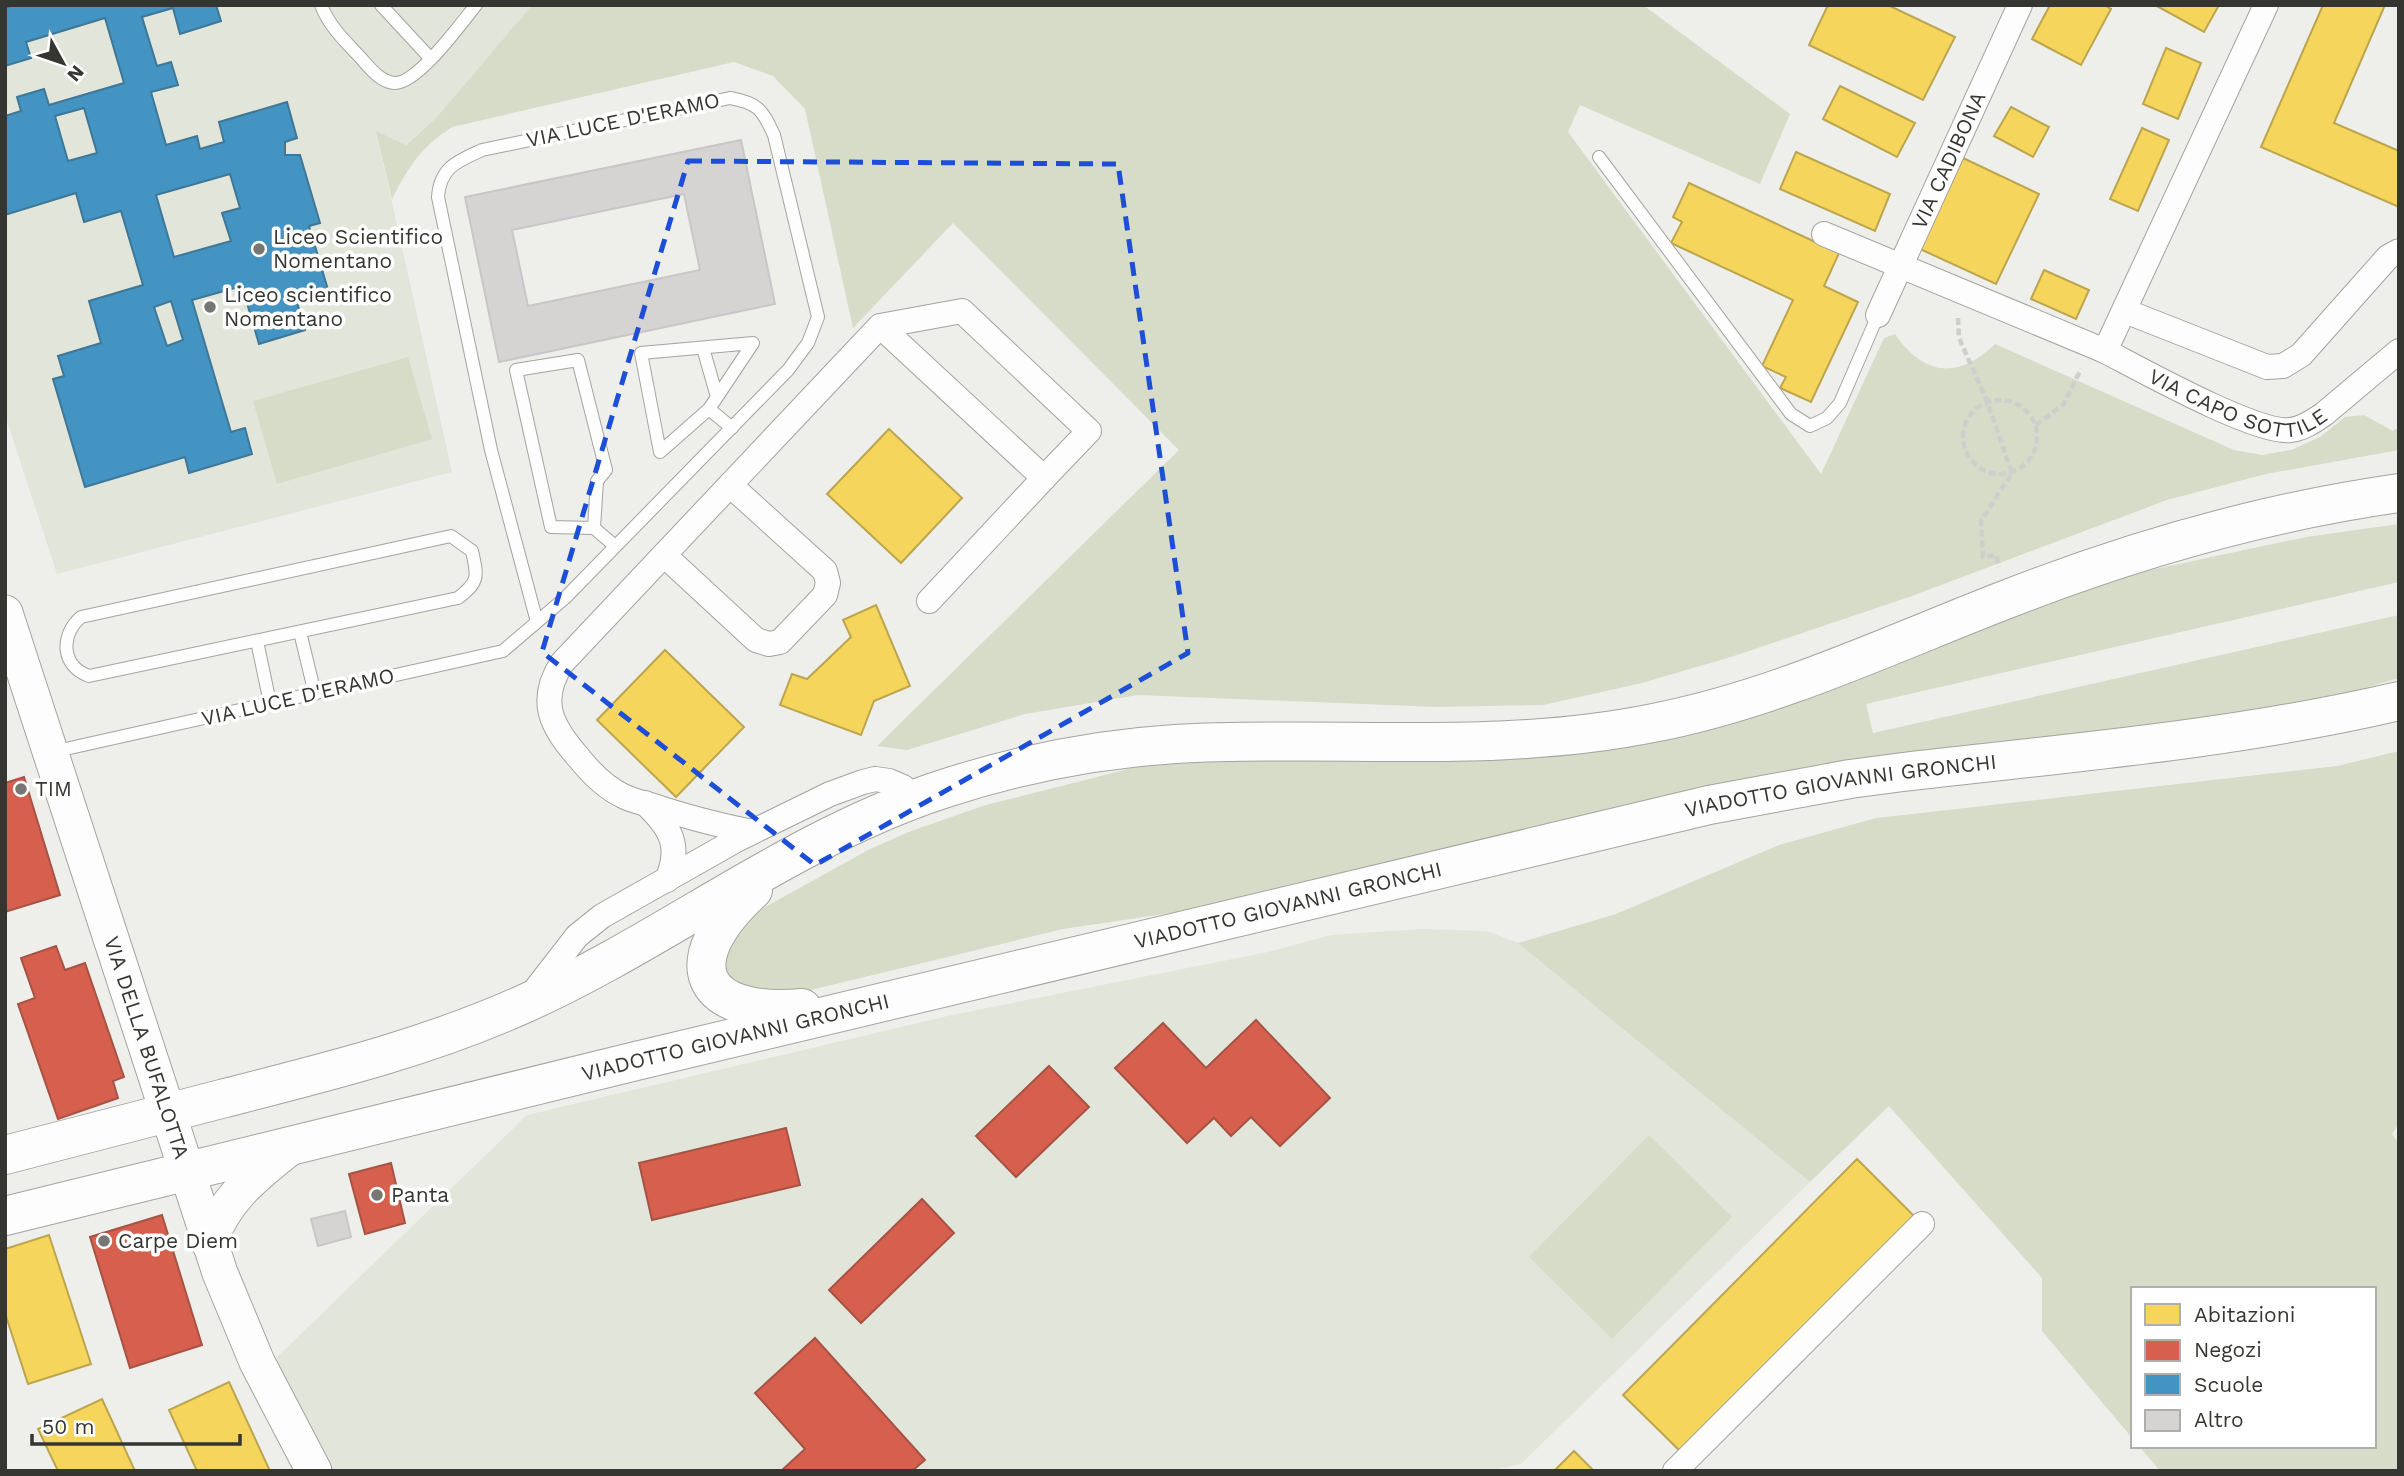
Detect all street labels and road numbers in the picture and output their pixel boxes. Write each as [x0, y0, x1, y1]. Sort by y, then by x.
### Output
street label: VIA LUCE D'ERAMO [524, 87, 722, 152]
street label: VIA CADIBONA [1906, 87, 1991, 233]
street label: VIA CAPO SOTTILE [2145, 363, 2332, 443]
street label: VIA LUCE D'ERAMO [199, 662, 397, 731]
street label: VIADOTTO GIOVANNI GRONCHI [1682, 749, 1998, 822]
street label: VIADOTTO GIOVANNI GRONCHI [1132, 856, 1444, 954]
street label: VIA DELLA BUFALOTTA [99, 933, 195, 1162]
street label: VIADOTTO GIOVANNI GRONCHI [579, 988, 892, 1086]

